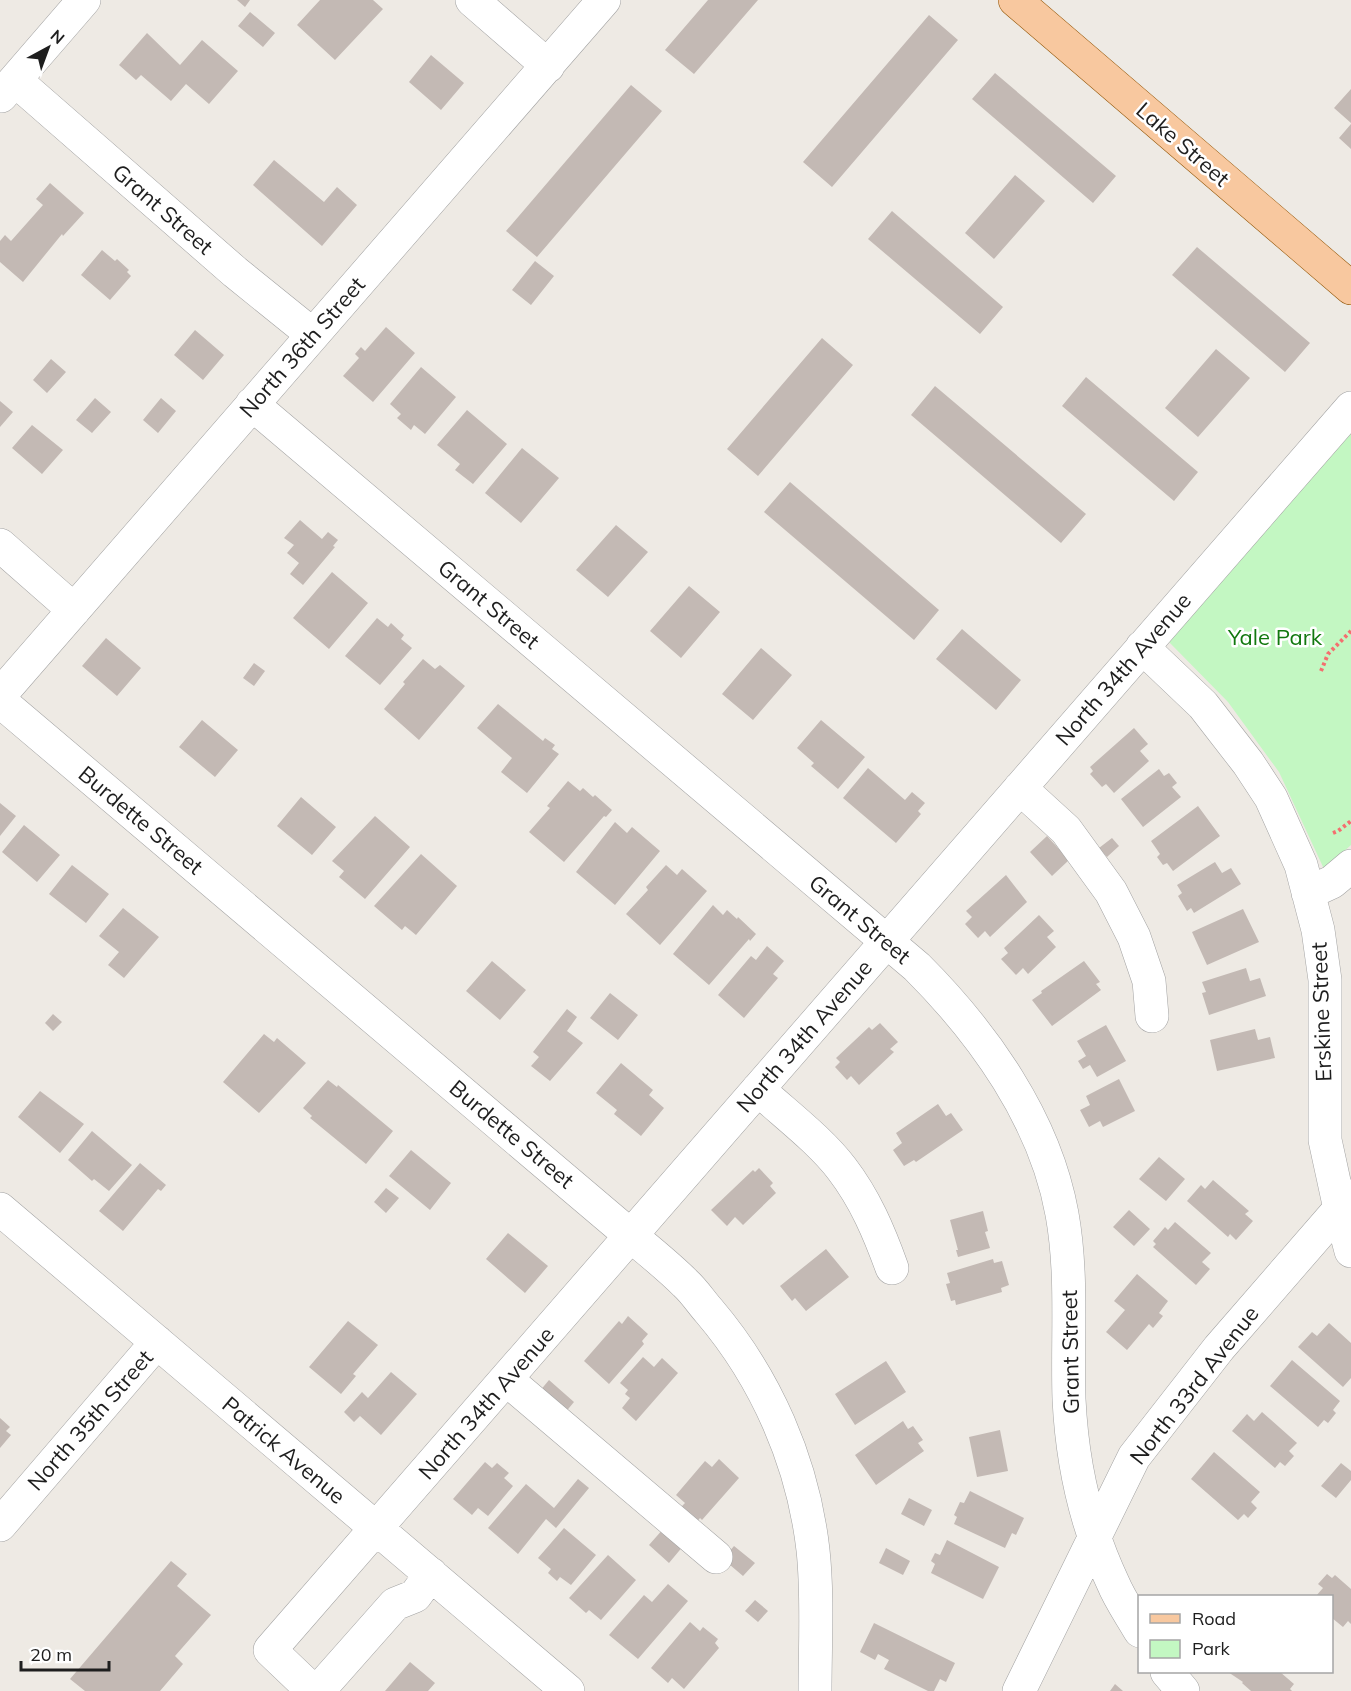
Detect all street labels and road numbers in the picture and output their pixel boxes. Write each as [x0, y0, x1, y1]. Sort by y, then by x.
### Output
street label: Lake Street [1130, 96, 1236, 192]
street label: Grant Street [107, 158, 219, 261]
street label: North 36th Street [233, 271, 371, 423]
street label: Grant Street [432, 553, 546, 655]
street label: North 34th Avenue [1049, 587, 1197, 751]
street label: Burdette Street [73, 760, 209, 880]
street label: Grant Street [803, 868, 917, 970]
street label: Erskine Street [1305, 941, 1337, 1082]
street label: North 34th Avenue [730, 954, 878, 1118]
street label: Burdette Street [444, 1074, 580, 1194]
street label: Grant Street [1055, 1289, 1085, 1414]
street label: North 33rd Avenue [1123, 1300, 1265, 1470]
street label: North 34th Avenue [412, 1321, 560, 1485]
street label: North 35th Street [21, 1344, 159, 1496]
street label: Patrick Avenue [217, 1390, 351, 1510]

